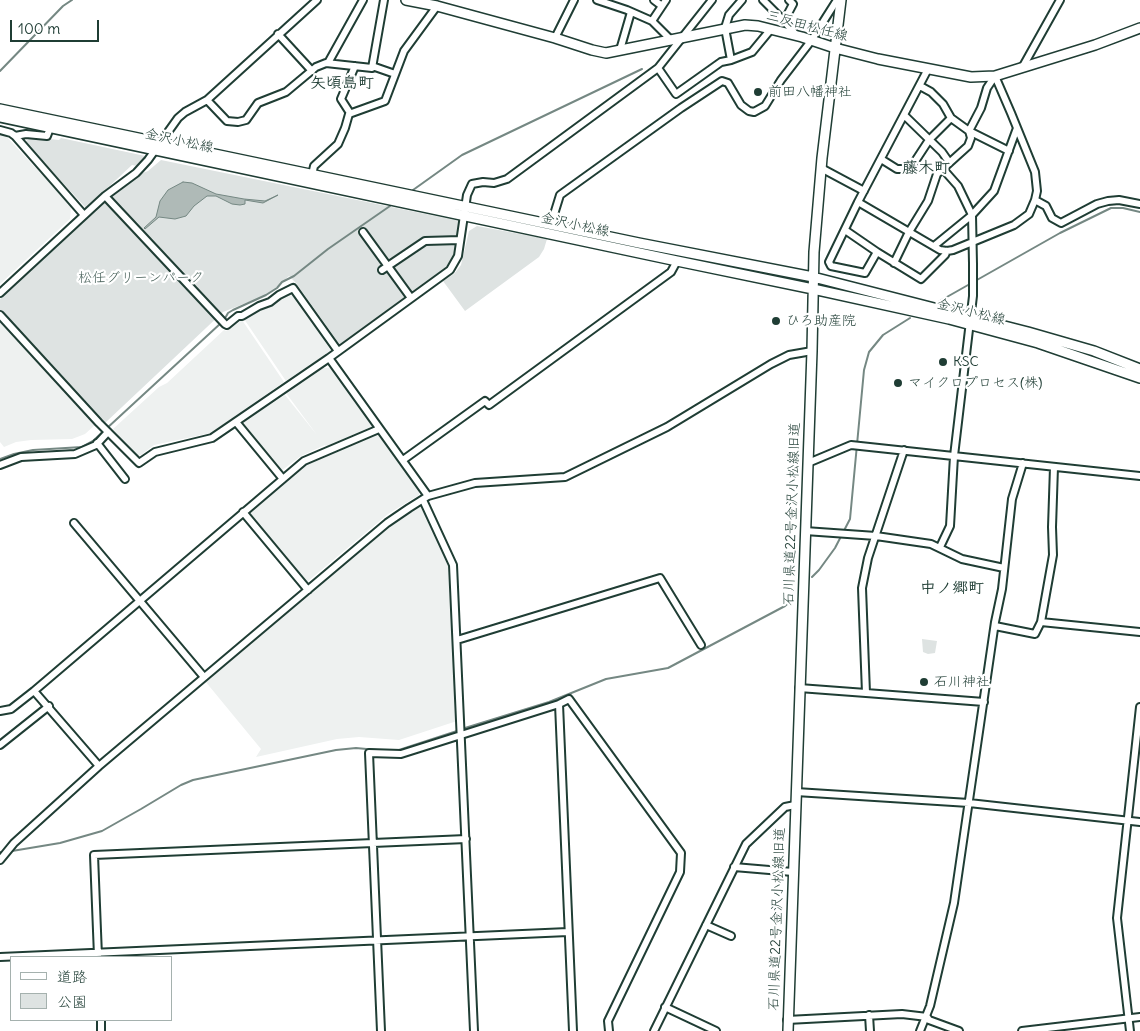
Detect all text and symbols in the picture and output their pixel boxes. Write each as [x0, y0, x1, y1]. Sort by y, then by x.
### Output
street label: 三反田松任線 [764, 7, 850, 45]
scale bar [12, 10, 101, 42]
text: 100 m [18, 19, 60, 38]
district label: 矢頃島町 [310, 73, 374, 93]
place label: 前田八幡神社 [768, 84, 852, 100]
marker: 前田八幡神社 [752, 86, 764, 98]
street label: 金沢小松線 [143, 126, 215, 156]
district label: 藤木町 [902, 158, 950, 178]
street label: 金沢小松線 [539, 210, 611, 240]
park label: 松任グリーンパーク [78, 270, 204, 286]
street label: 金沢小松線 [935, 295, 1007, 329]
place label: ひろ助産院 [786, 313, 856, 329]
marker: ひろ助産院 [770, 315, 782, 327]
place label: KSC [953, 354, 979, 370]
marker: KSC [937, 356, 949, 368]
place label: マイクロプロセス(株) [908, 375, 1042, 391]
marker: マイクロプロセス(株) [892, 377, 904, 389]
street label: 石川県道22号金沢小松線旧道 [780, 422, 804, 606]
district label: 中ノ郷町 [920, 578, 984, 598]
place label: 石川神社 [934, 674, 990, 690]
marker: 石川神社 [918, 676, 930, 688]
street label: 石川県道22号金沢小松線旧道 [765, 827, 789, 1011]
legend [10, 956, 172, 1021]
text: 道路 [57, 967, 87, 986]
text: 公園 [57, 992, 87, 1011]

